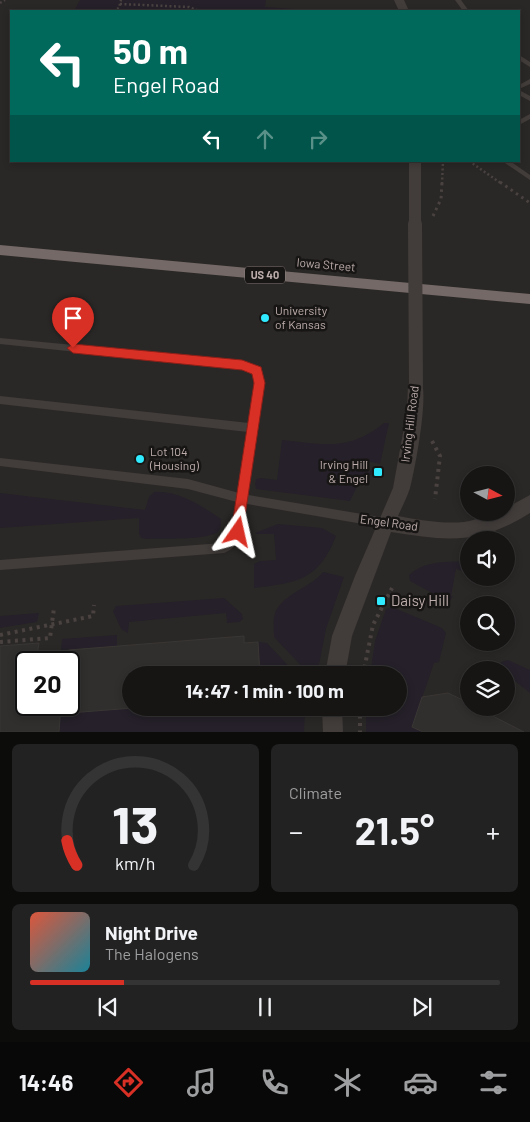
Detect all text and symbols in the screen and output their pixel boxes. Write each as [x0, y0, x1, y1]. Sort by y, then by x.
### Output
text: 50 m [113, 29, 188, 71]
icon: left [30, 30, 95, 95]
text: Engel Road [113, 71, 220, 97]
icon: left [198, 125, 226, 153]
icon: ahead [251, 125, 279, 153]
icon: right [304, 125, 332, 153]
street label: Iowa Street [296, 254, 356, 274]
road number: US 40 [245, 266, 285, 284]
pin [52, 297, 94, 348]
place label: University of Kansas [275, 303, 328, 331]
icon: arrive [59, 304, 87, 332]
marker: University of Kansas [259, 312, 271, 324]
street label: Irving Hill Road [397, 385, 421, 463]
place label: Lot 104 (Housing) [149, 444, 200, 472]
marker: Lot 104 (Housing) [134, 453, 146, 465]
place label: Irving Hill & Engel [320, 457, 368, 485]
marker: Irving Hill & Engel [372, 466, 384, 478]
north arrow [460, 466, 515, 521]
map controls [460, 466, 515, 716]
position arrow [211, 505, 263, 557]
street label: Engel Road [359, 511, 419, 533]
button: sound [460, 531, 515, 586]
place label: Daisy Hill [391, 591, 449, 609]
marker: Daisy Hill [375, 595, 387, 607]
button: search [460, 596, 515, 651]
speed limit sign: 20 [15, 651, 80, 716]
button: layers [460, 661, 515, 716]
text: 14:47 · 1 min · 100 m [185, 679, 344, 702]
text: Climate [289, 783, 342, 802]
text: 13 [112, 792, 159, 854]
text: 21.5° [355, 807, 434, 853]
text: − [289, 814, 303, 848]
text: + [486, 814, 500, 848]
text: km/h [115, 852, 156, 874]
text: Night Drive [105, 921, 198, 944]
text: The Halogens [105, 944, 199, 963]
icon: previous [94, 993, 122, 1021]
icon: pause [251, 993, 279, 1021]
icon: next [408, 993, 436, 1021]
icon: directions [111, 1065, 146, 1100]
icon: music [184, 1065, 219, 1100]
icon: phone [257, 1065, 292, 1100]
icon: climate [330, 1065, 365, 1100]
icon: car [403, 1065, 438, 1100]
icon: filters [476, 1065, 511, 1100]
text: 14:46 [19, 1069, 73, 1095]

